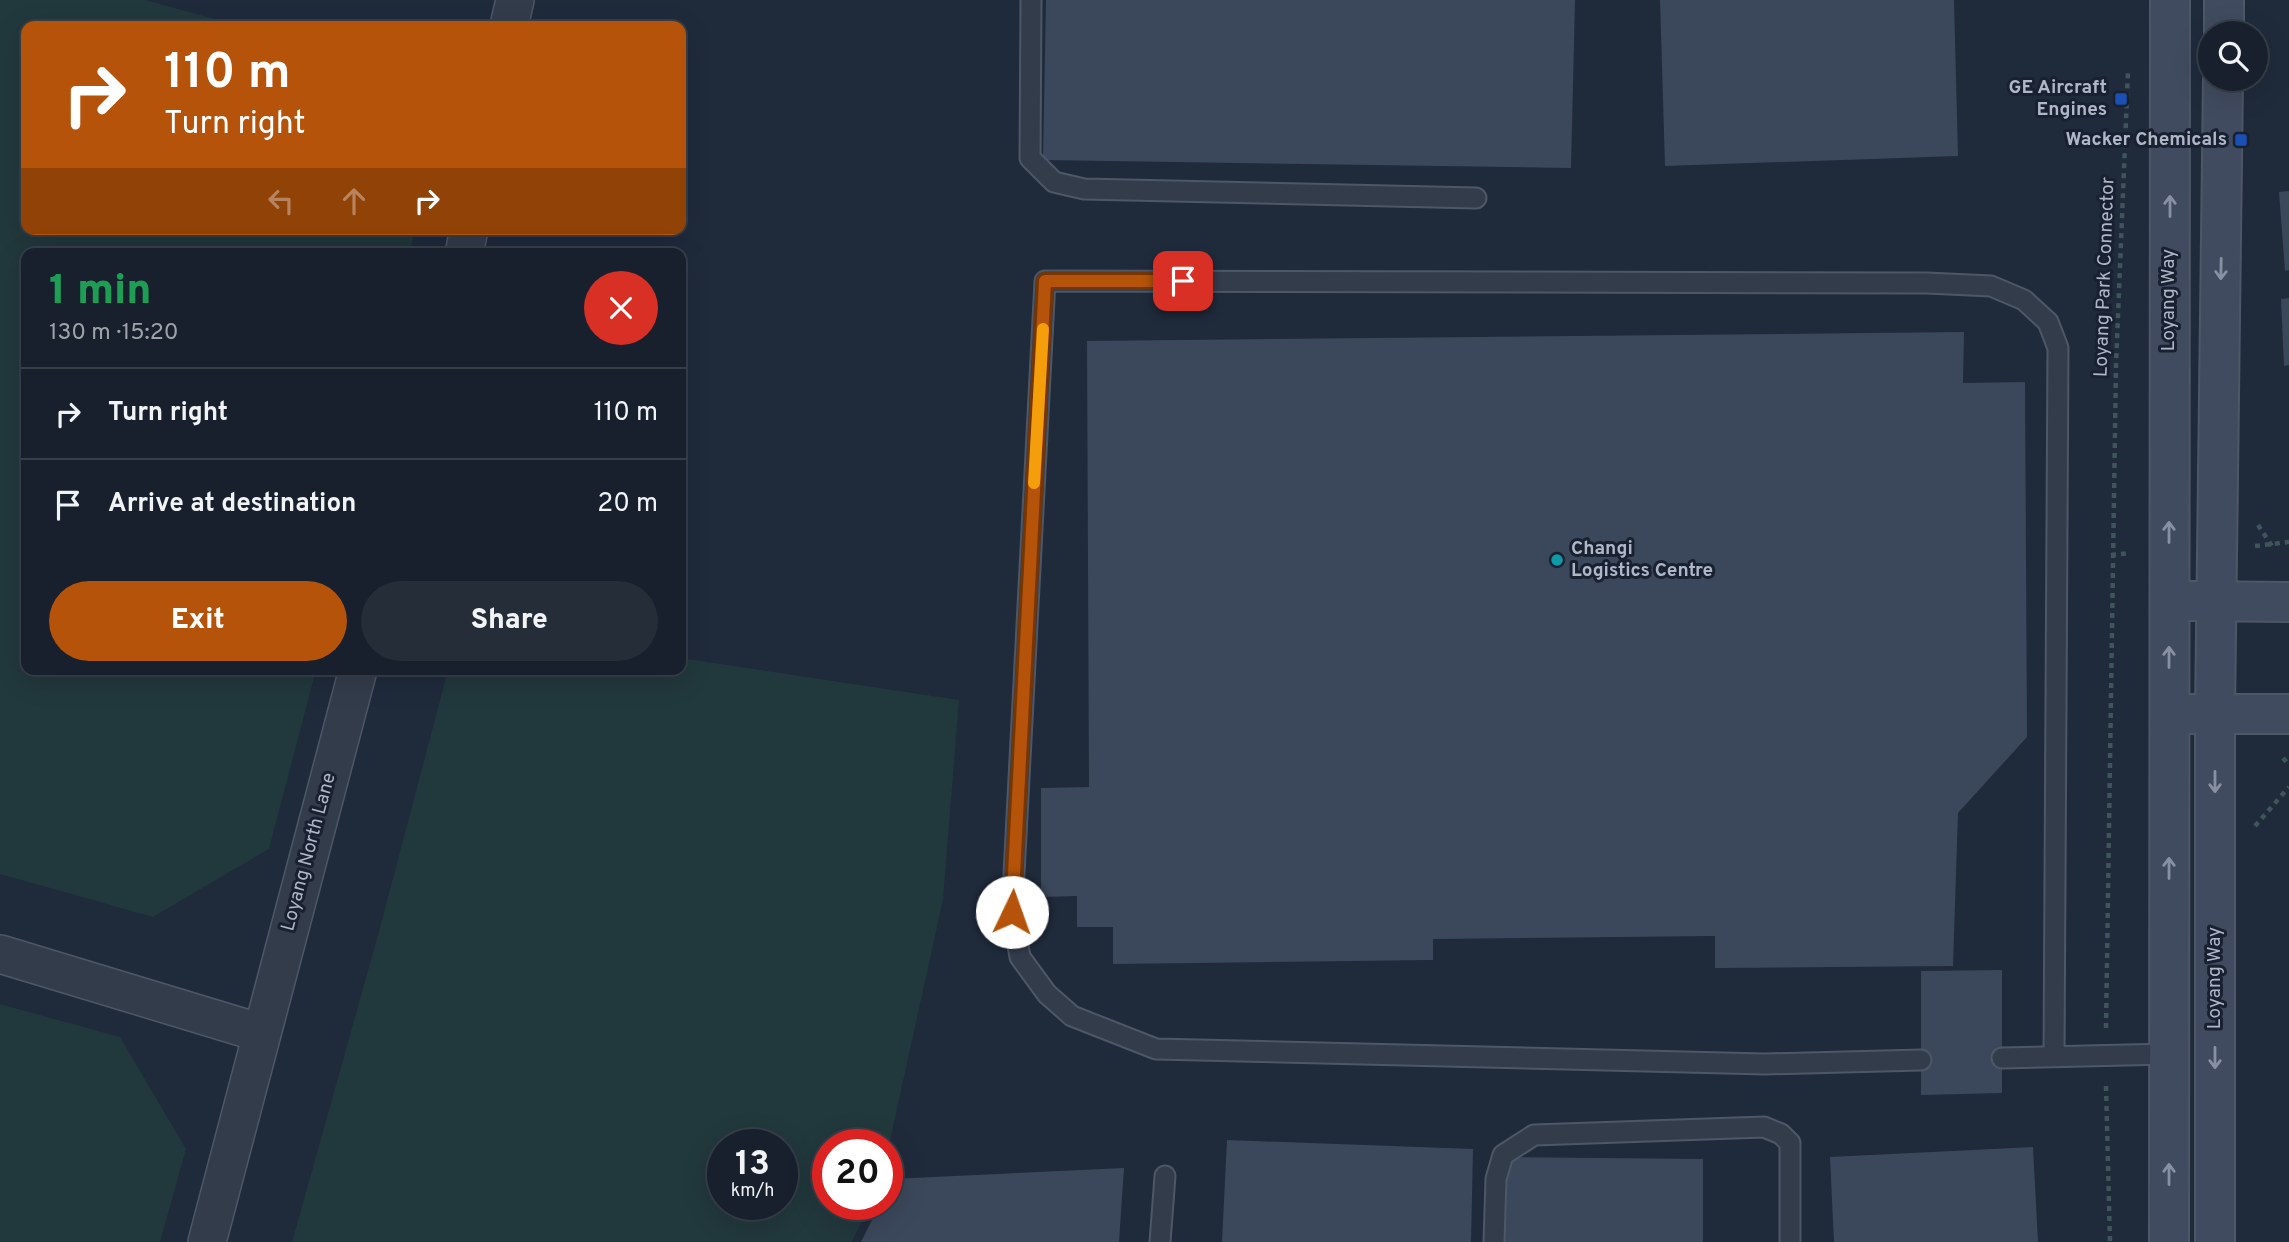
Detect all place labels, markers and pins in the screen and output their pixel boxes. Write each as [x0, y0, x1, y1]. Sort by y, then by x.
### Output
place label: GE Aircraft Engines [2008, 76, 2107, 122]
marker: GE Aircraft Engines [2113, 91, 2129, 107]
place label: Wacker Chemicals [2065, 128, 2227, 152]
marker: Wacker Chemicals [2233, 132, 2249, 148]
pin [1153, 251, 1213, 311]
place label: Changi Logistics Centre [1571, 537, 1713, 583]
marker: Changi Logistics Centre [1549, 552, 1565, 568]

